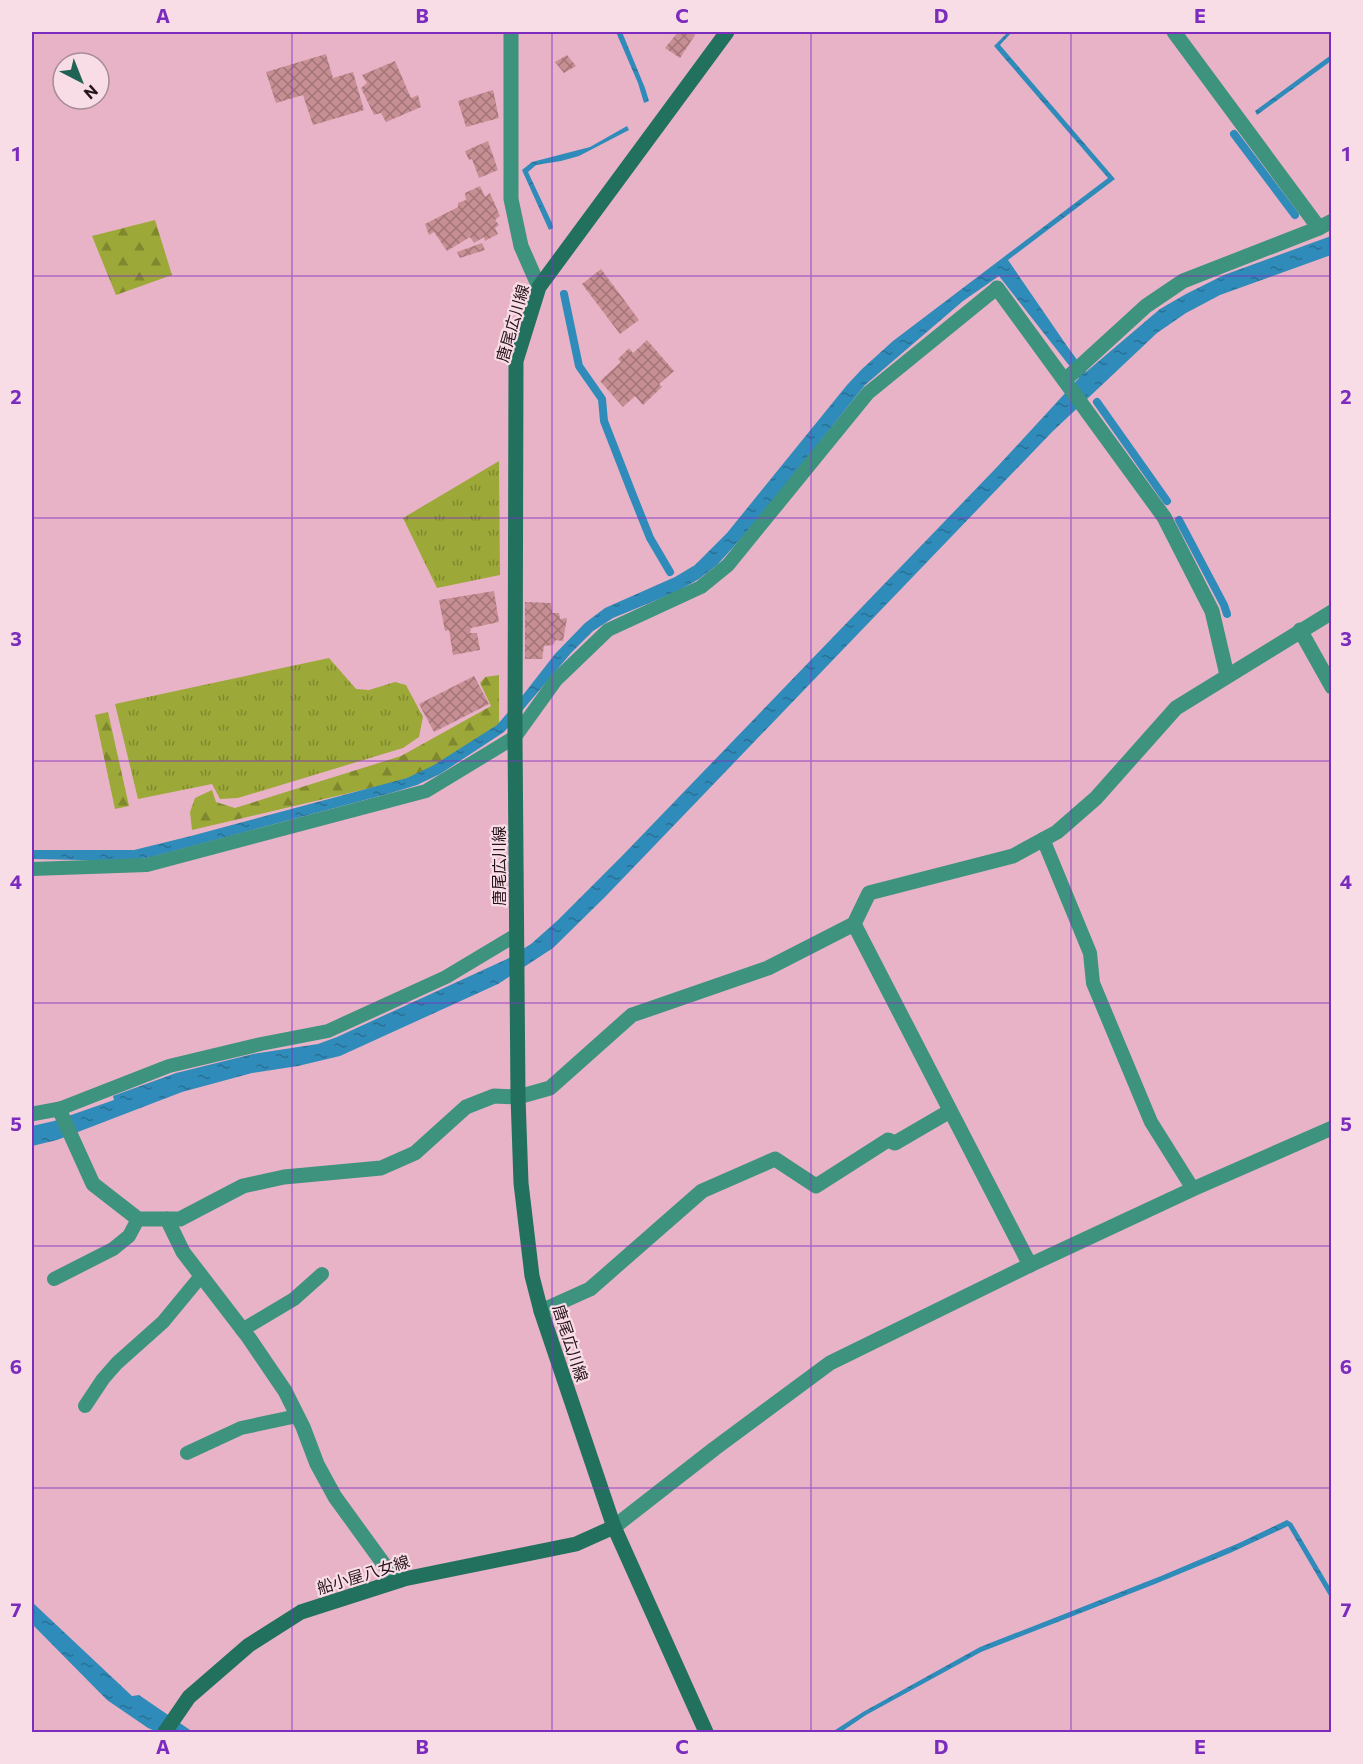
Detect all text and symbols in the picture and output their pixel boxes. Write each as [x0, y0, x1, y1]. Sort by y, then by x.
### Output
text: A [156, 3, 170, 27]
text: B [415, 3, 429, 27]
text: C [675, 3, 689, 27]
text: D [934, 3, 948, 27]
text: E [1194, 3, 1206, 27]
north arrow [51, 51, 111, 111]
text: N [81, 81, 102, 104]
text: 1 [11, 141, 21, 165]
text: 1 [1341, 141, 1351, 165]
street label: 唐尾広川線 [492, 282, 532, 364]
text: 2 [10, 384, 22, 408]
text: 2 [1340, 384, 1352, 408]
text: 3 [10, 626, 22, 650]
text: 3 [1340, 626, 1352, 650]
street label: 唐尾広川線 [489, 826, 508, 906]
text: 4 [10, 869, 22, 893]
text: 4 [1340, 869, 1352, 893]
text: 5 [10, 1111, 22, 1135]
text: 5 [1340, 1111, 1352, 1135]
street label: 唐尾広川線 [550, 1302, 592, 1384]
text: 6 [10, 1354, 22, 1378]
text: 6 [1340, 1354, 1352, 1378]
street label: 船小屋八女線 [314, 1551, 412, 1597]
text: 7 [11, 1597, 22, 1621]
text: 7 [1341, 1597, 1352, 1621]
text: A [156, 1734, 170, 1758]
text: B [415, 1734, 429, 1758]
text: C [675, 1734, 689, 1758]
text: D [934, 1734, 948, 1758]
text: E [1194, 1734, 1206, 1758]

